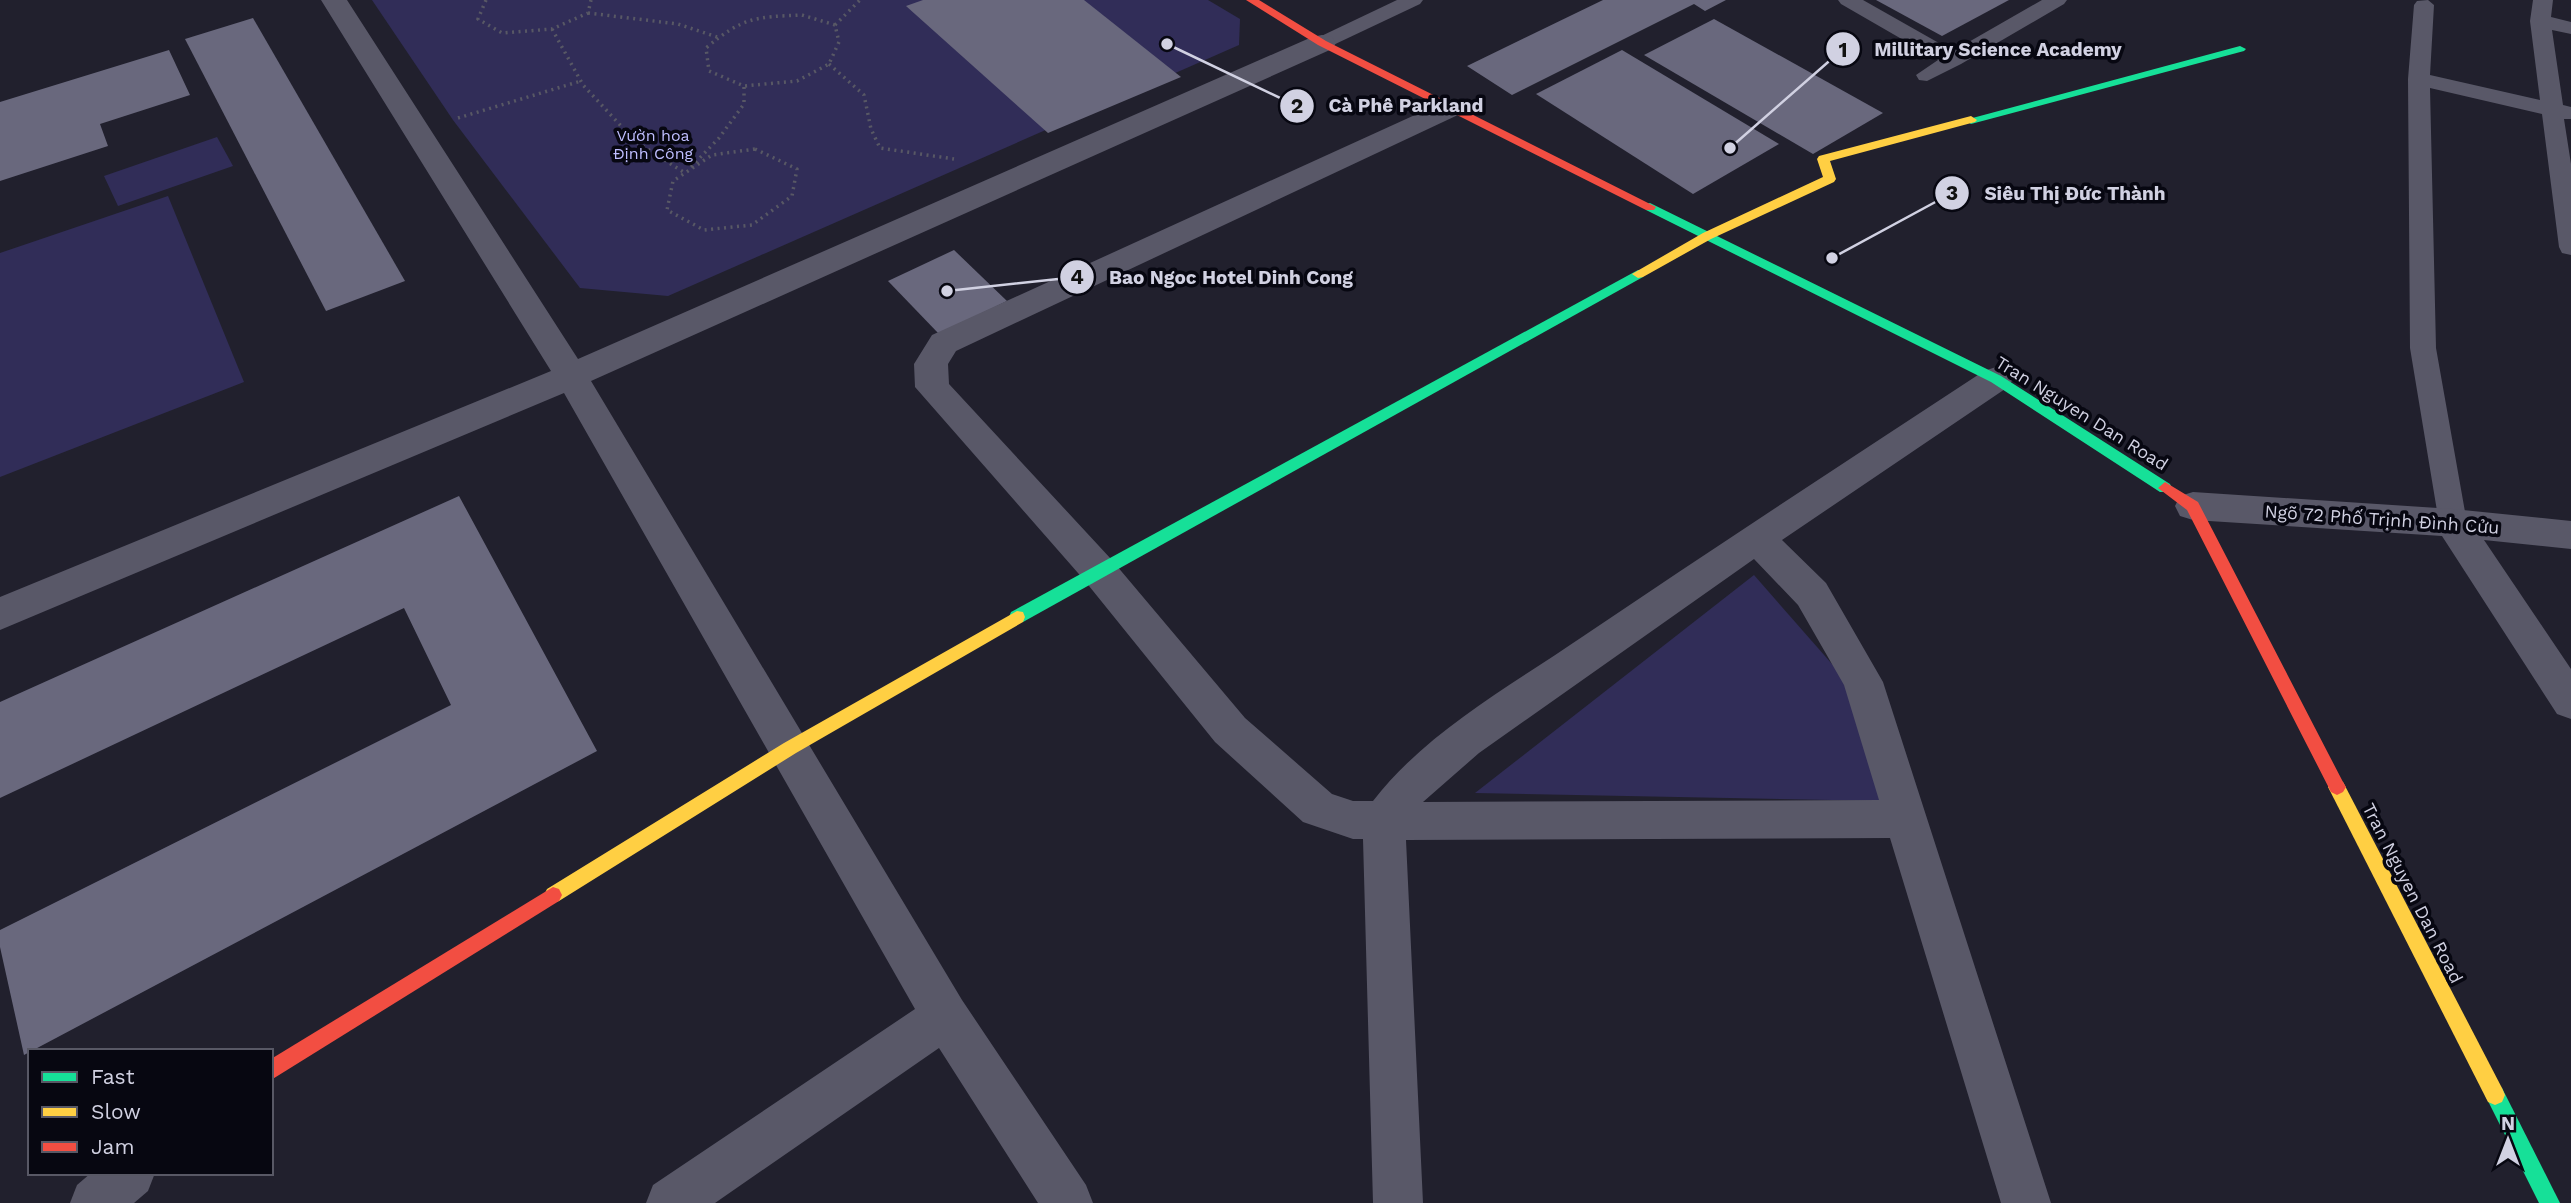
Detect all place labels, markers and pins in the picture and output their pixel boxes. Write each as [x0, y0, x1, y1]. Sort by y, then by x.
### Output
callout: Millitary Science Academy [1825, 29, 2137, 69]
callout: Cà Phê Parkland [1280, 86, 1498, 126]
callout: Siêu Thị Đức Thành [1935, 173, 2180, 213]
callout: Bao Ngoc Hotel Dinh Cong [1060, 257, 1367, 297]

